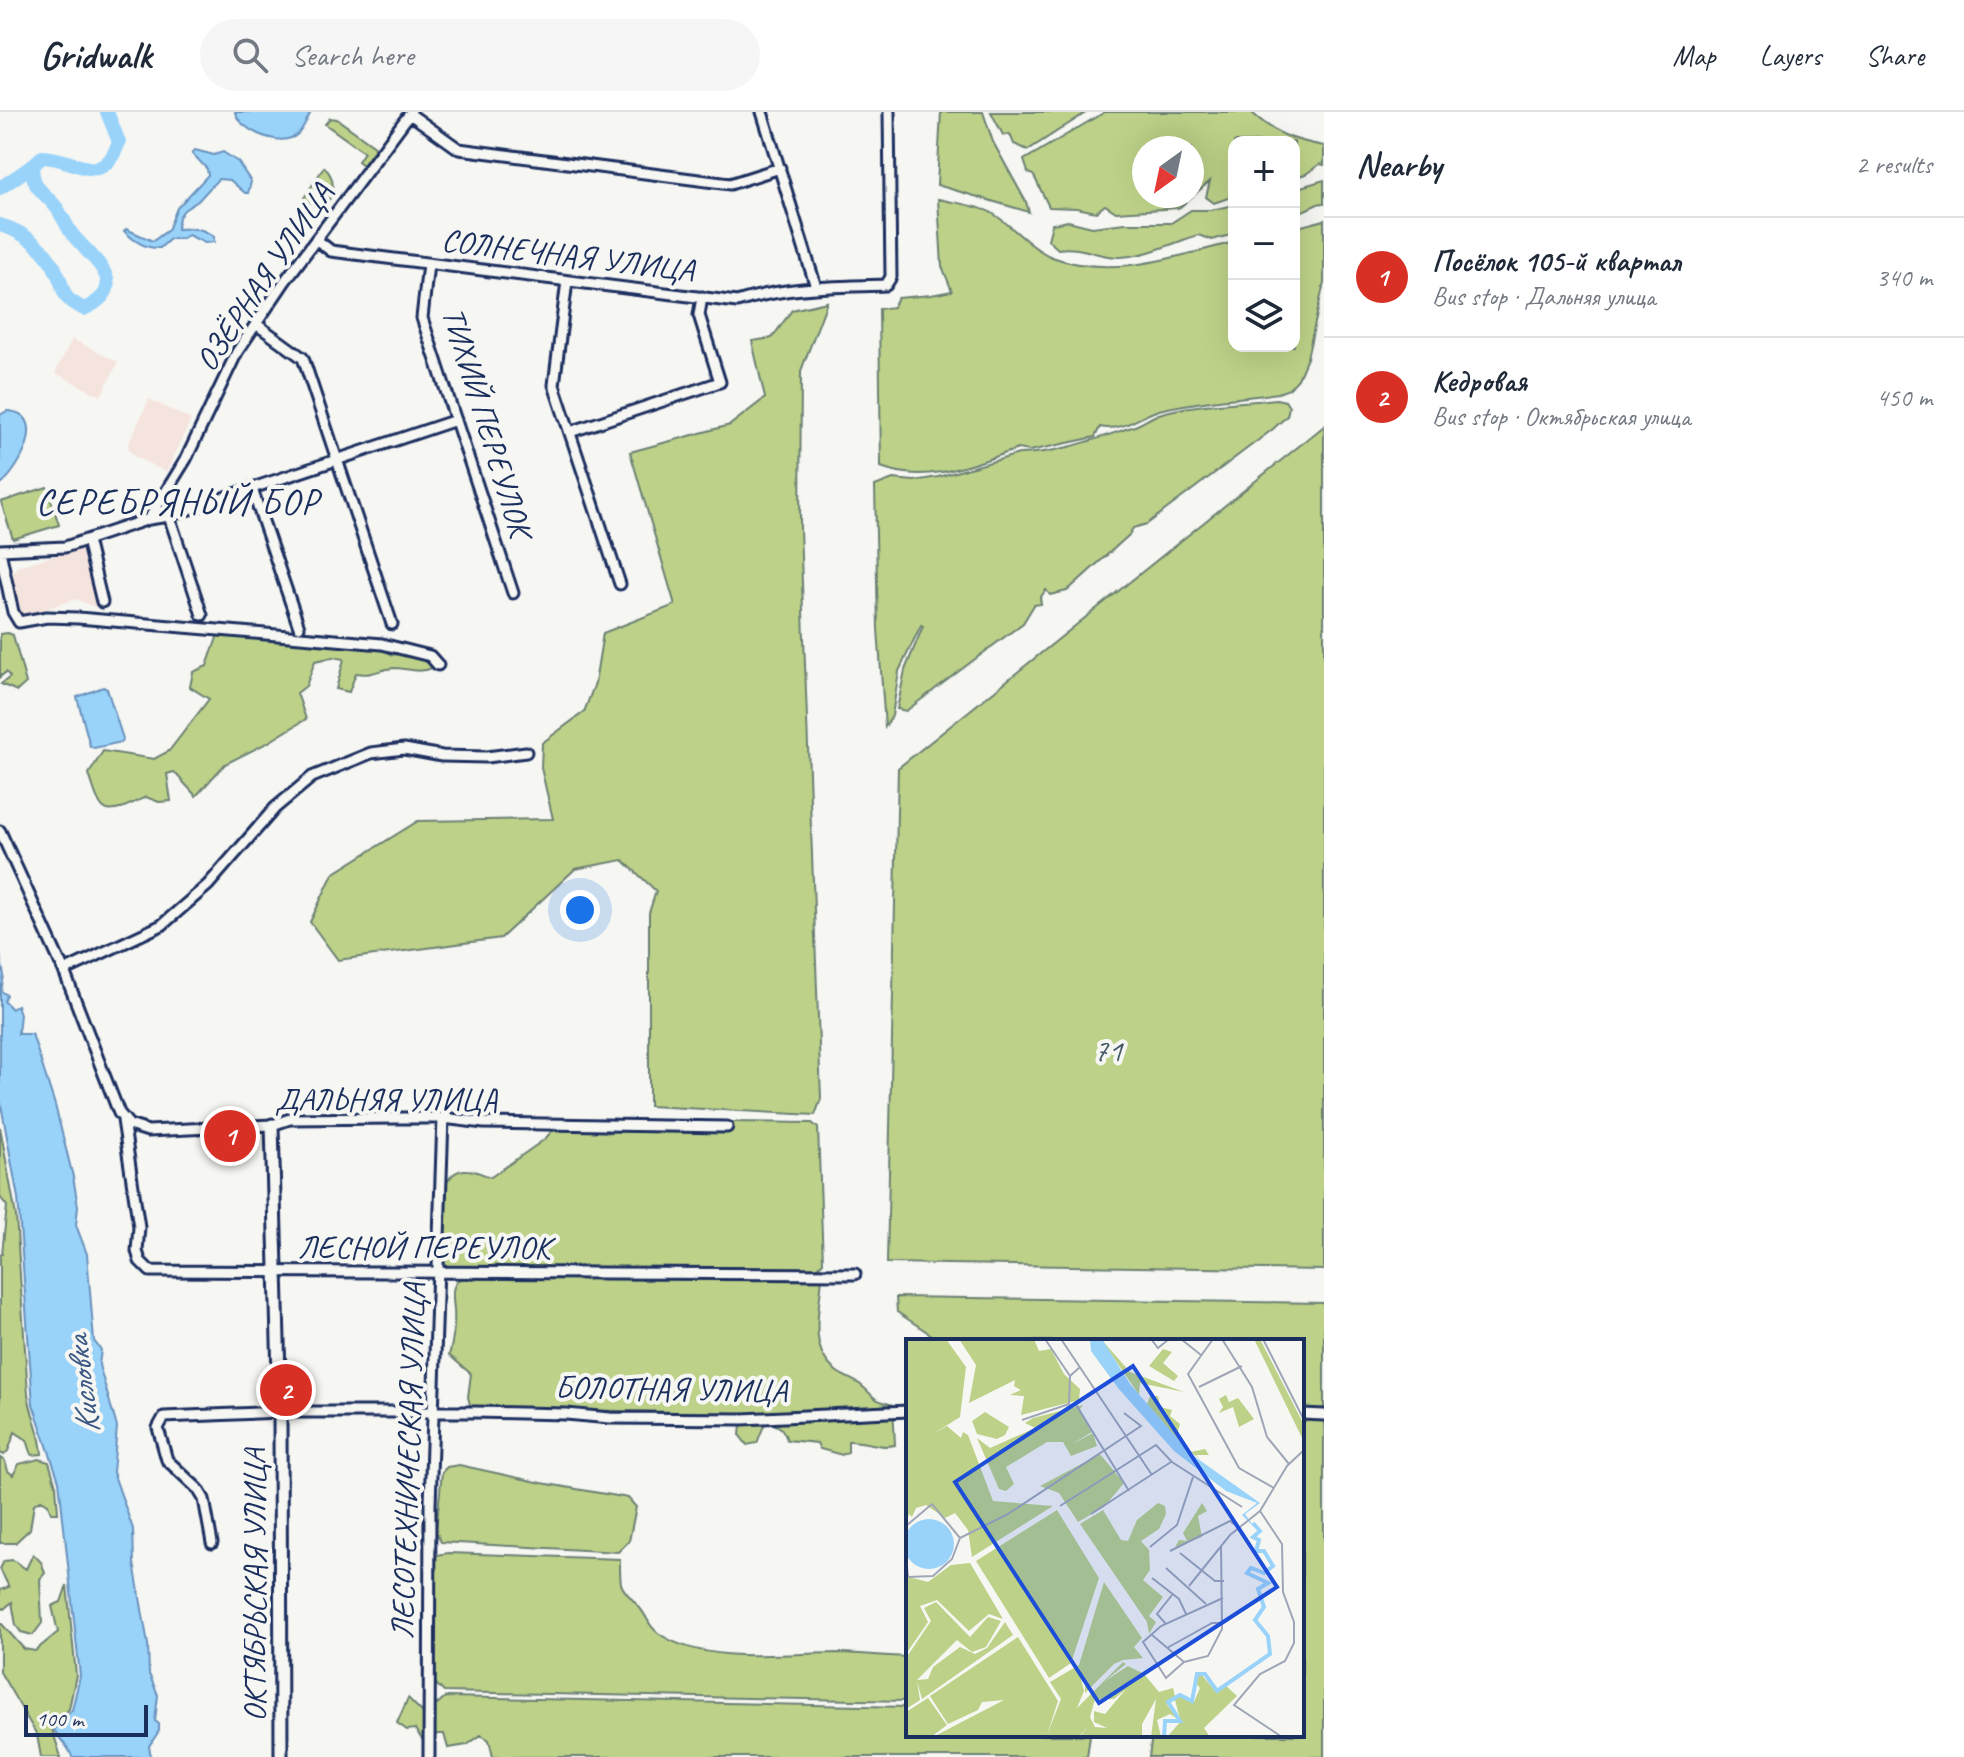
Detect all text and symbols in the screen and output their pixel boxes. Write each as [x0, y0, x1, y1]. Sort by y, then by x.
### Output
search box [200, 19, 760, 91]
text: Gridwalk [40, 32, 152, 79]
icon: search [228, 33, 272, 77]
text: Search here [292, 36, 414, 74]
text: Map [1673, 38, 1716, 73]
text: Layers [1760, 38, 1821, 73]
text: Share [1865, 38, 1924, 73]
north arrow [1132, 136, 1204, 208]
map controls [1228, 136, 1300, 352]
button: + [1228, 136, 1300, 208]
text: Nearby [1356, 143, 1442, 186]
text: 2 results [1856, 148, 1932, 181]
street label: ОЗЁРНАЯ УЛИЦА [186, 174, 342, 379]
button: − [1228, 208, 1300, 280]
street label: СОЛНЕЧНАЯ УЛИЦА [440, 219, 698, 291]
text: Посёлок 105-й квартал [1432, 242, 1681, 280]
text: 1 [1376, 261, 1388, 294]
text: 340 m [1876, 261, 1932, 294]
button: layers [1228, 280, 1300, 352]
text: Bus stop · Дальняя улица [1432, 280, 1655, 313]
street label: ТИХИЙ ПЕРЕУЛОК [433, 302, 543, 547]
text: Кедровая [1432, 362, 1527, 400]
text: 2 [1376, 381, 1388, 414]
text: 450 m [1876, 381, 1932, 414]
text: Bus stop · Октябрьская улица [1432, 400, 1690, 433]
district label: СЕРЕБРЯНЫЙ БОР [36, 479, 323, 525]
your location [560, 890, 600, 930]
park label: 71 [1094, 1030, 1124, 1071]
street label: ДАЛЬНЯЯ УЛИЦА [275, 1079, 498, 1120]
pin: 1 [204, 1106, 256, 1166]
street label: ЛЕСНОЙ ПЕРЕУЛОК [298, 1227, 556, 1268]
street label: ЛЕСОТЕХНИЧЕСКАЯ УЛИЦА [381, 1281, 435, 1640]
water label: Кисловка [54, 1330, 109, 1436]
inset map [906, 1339, 1304, 1737]
pin: 2 [260, 1360, 312, 1420]
street label: БОЛОТНАЯ УЛИЦА [555, 1366, 789, 1412]
street label: ОКТЯБРЬСКАЯ УЛИЦА [234, 1446, 275, 1722]
scale bar [24, 1701, 148, 1737]
text: 100 m [36, 1705, 83, 1733]

